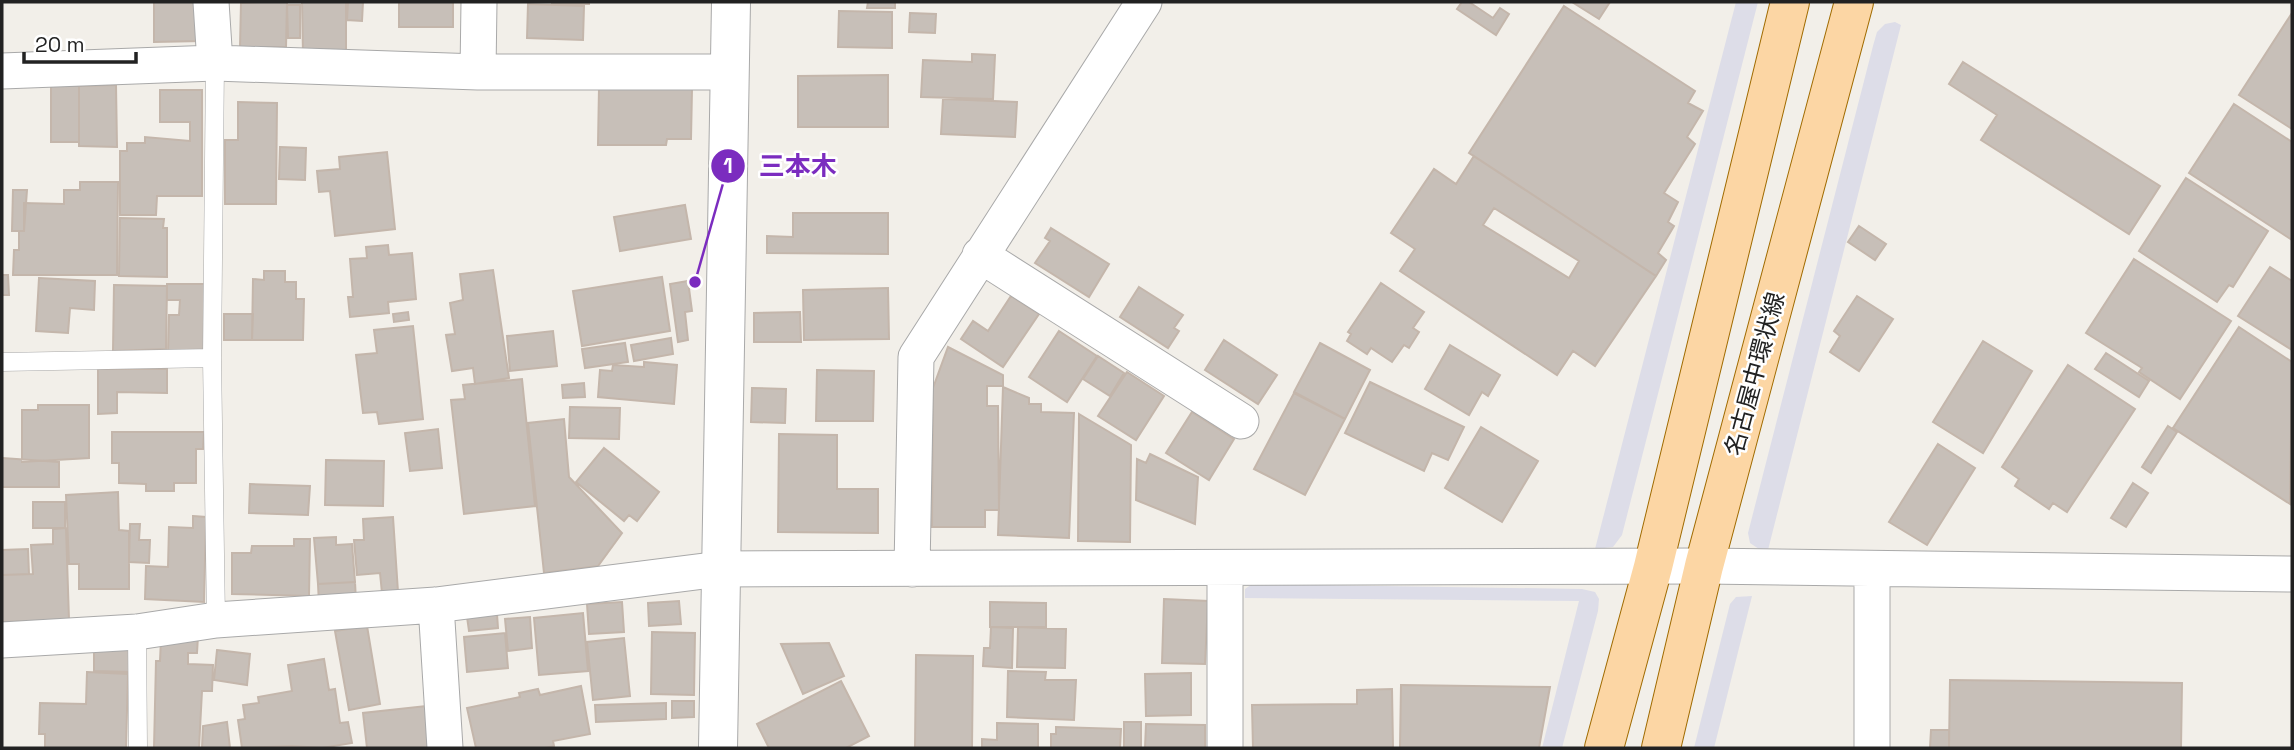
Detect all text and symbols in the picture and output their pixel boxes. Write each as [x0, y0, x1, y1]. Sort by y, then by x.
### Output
scale bar [24, 21, 136, 65]
text: 20 m [35, 31, 85, 58]
callout: 三本木 [710, 142, 851, 189]
text: 三本木 [759, 149, 837, 183]
text: 1 [723, 152, 733, 179]
street label: 名古屋中環状線 [1718, 289, 1791, 459]

